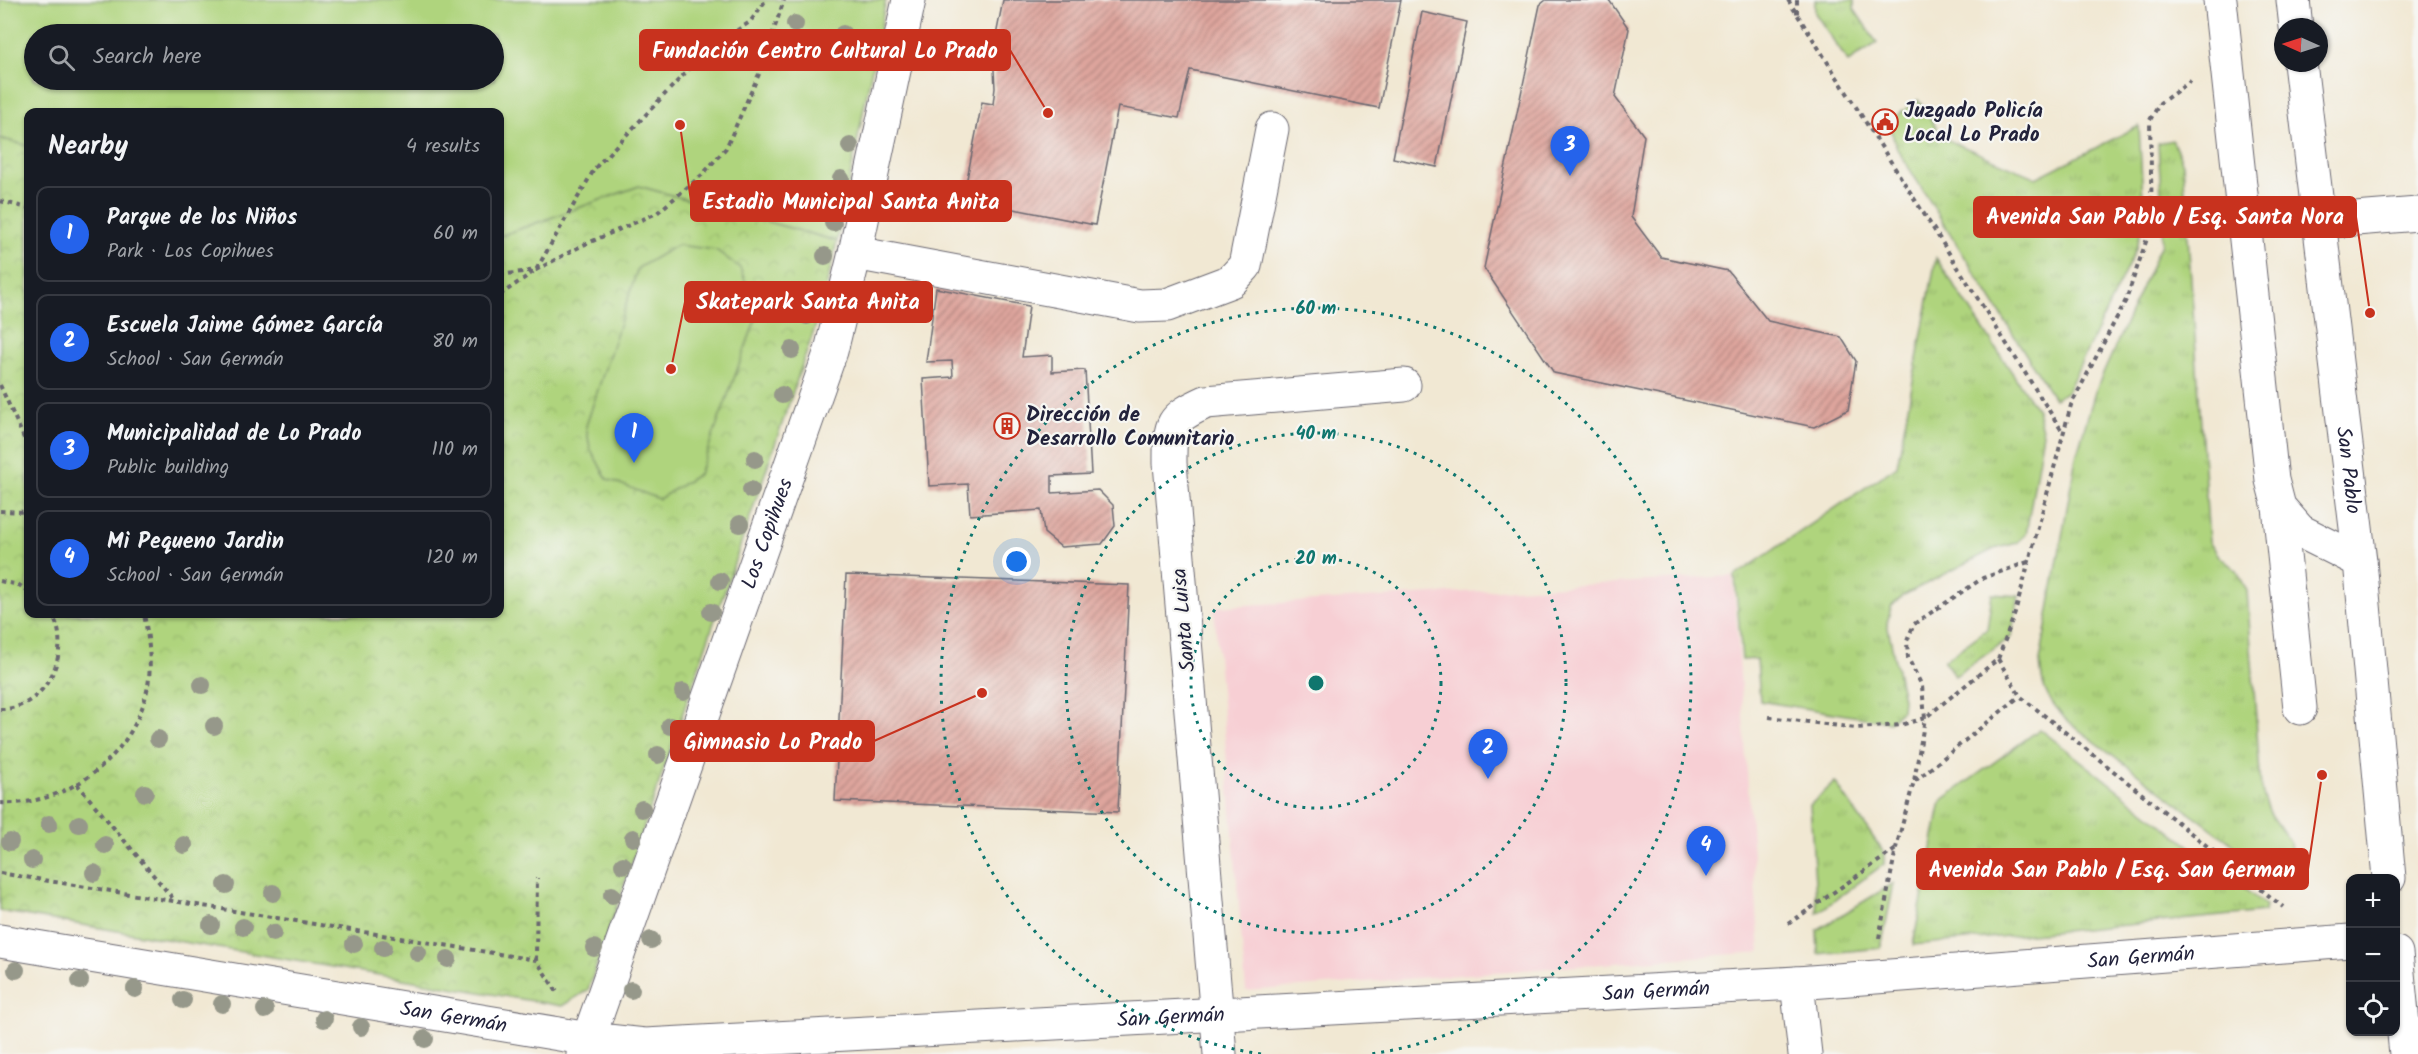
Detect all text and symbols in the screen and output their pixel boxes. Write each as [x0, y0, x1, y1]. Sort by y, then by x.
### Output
north arrow [2274, 18, 2328, 72]
search box [24, 24, 504, 90]
callout: Fundación Centro Cultural Lo Prado [640, 30, 1010, 70]
text: Fundación Centro Cultural Lo Prado [652, 35, 998, 70]
text: Search here [93, 40, 201, 75]
icon: search [45, 41, 78, 74]
place label: Juzgado Policía Local Lo Prado [1904, 95, 2043, 152]
public building icon: Juzgado Policía Local Lo Prado [1870, 107, 1900, 137]
text: Nearby [48, 126, 128, 168]
pin: 3 [1550, 126, 1590, 176]
text: 4 results [406, 131, 480, 163]
callout: Estadio Municipal Santa Anita [691, 181, 1011, 221]
text: Estadio Municipal Santa Anita [703, 186, 999, 221]
callout: Avenida San Pablo / Esq. Santa Nora [1974, 197, 2356, 237]
text: Parque de los Niños [107, 201, 297, 236]
text: Avenida San Pablo / Esq. Santa Nora [1986, 201, 2344, 236]
text: 1 [66, 218, 73, 250]
text: 60 m [433, 218, 478, 250]
text: Park · Los Copihues [107, 236, 274, 268]
callout: Skatepark Santa Anita [685, 282, 932, 322]
text: Skatepark Santa Anita [696, 286, 920, 321]
text: 60 m [1296, 295, 1337, 324]
text: Escuela Jaime Gómez García [107, 309, 383, 344]
text: 2 [64, 326, 75, 358]
text: 80 m [432, 326, 478, 358]
text: School · San Germán [107, 344, 284, 376]
place label: Dirección de Desarrollo Comunitario [1026, 399, 1235, 456]
building icon: Dirección de Desarrollo Comunitario [992, 411, 1022, 441]
pin: 1 [614, 414, 654, 463]
text: Municipalidad de Lo Prado [107, 417, 361, 452]
text: 40 m [1296, 420, 1337, 449]
street label: San Pablo [2326, 425, 2369, 516]
text: 3 [64, 434, 75, 466]
text: 110 m [432, 434, 478, 466]
text: Public building [107, 452, 229, 484]
street label: Los Copihues [733, 474, 803, 594]
text: Mi Pequeno Jardin [107, 525, 284, 560]
text: 4 [64, 542, 75, 574]
text: 120 m [426, 542, 478, 574]
text: 20 m [1295, 545, 1337, 574]
your location [1002, 547, 1031, 576]
text: School · San Germán [107, 560, 284, 592]
street label: Santa Luisa [1164, 567, 1205, 673]
centre of rings [1306, 673, 1326, 693]
callout: Gimnasio Lo Prado [671, 721, 874, 761]
text: Gimnasio Lo Prado [684, 726, 862, 761]
pin: 2 [1468, 730, 1508, 779]
pin: 4 [1686, 826, 1726, 876]
callout: Avenida San Pablo / Esq. San German [1917, 849, 2308, 889]
text: Avenida San Pablo / Esq. San German [1929, 854, 2295, 889]
map controls [2346, 874, 2400, 1036]
button: + [2346, 874, 2400, 928]
button: − [2346, 928, 2400, 982]
street label: San Germán [2086, 938, 2196, 979]
street label: San Germán [1602, 973, 1711, 1011]
button: locate [2346, 982, 2400, 1036]
street label: San Germán [398, 993, 509, 1043]
street label: San Germán [1116, 999, 1226, 1038]

